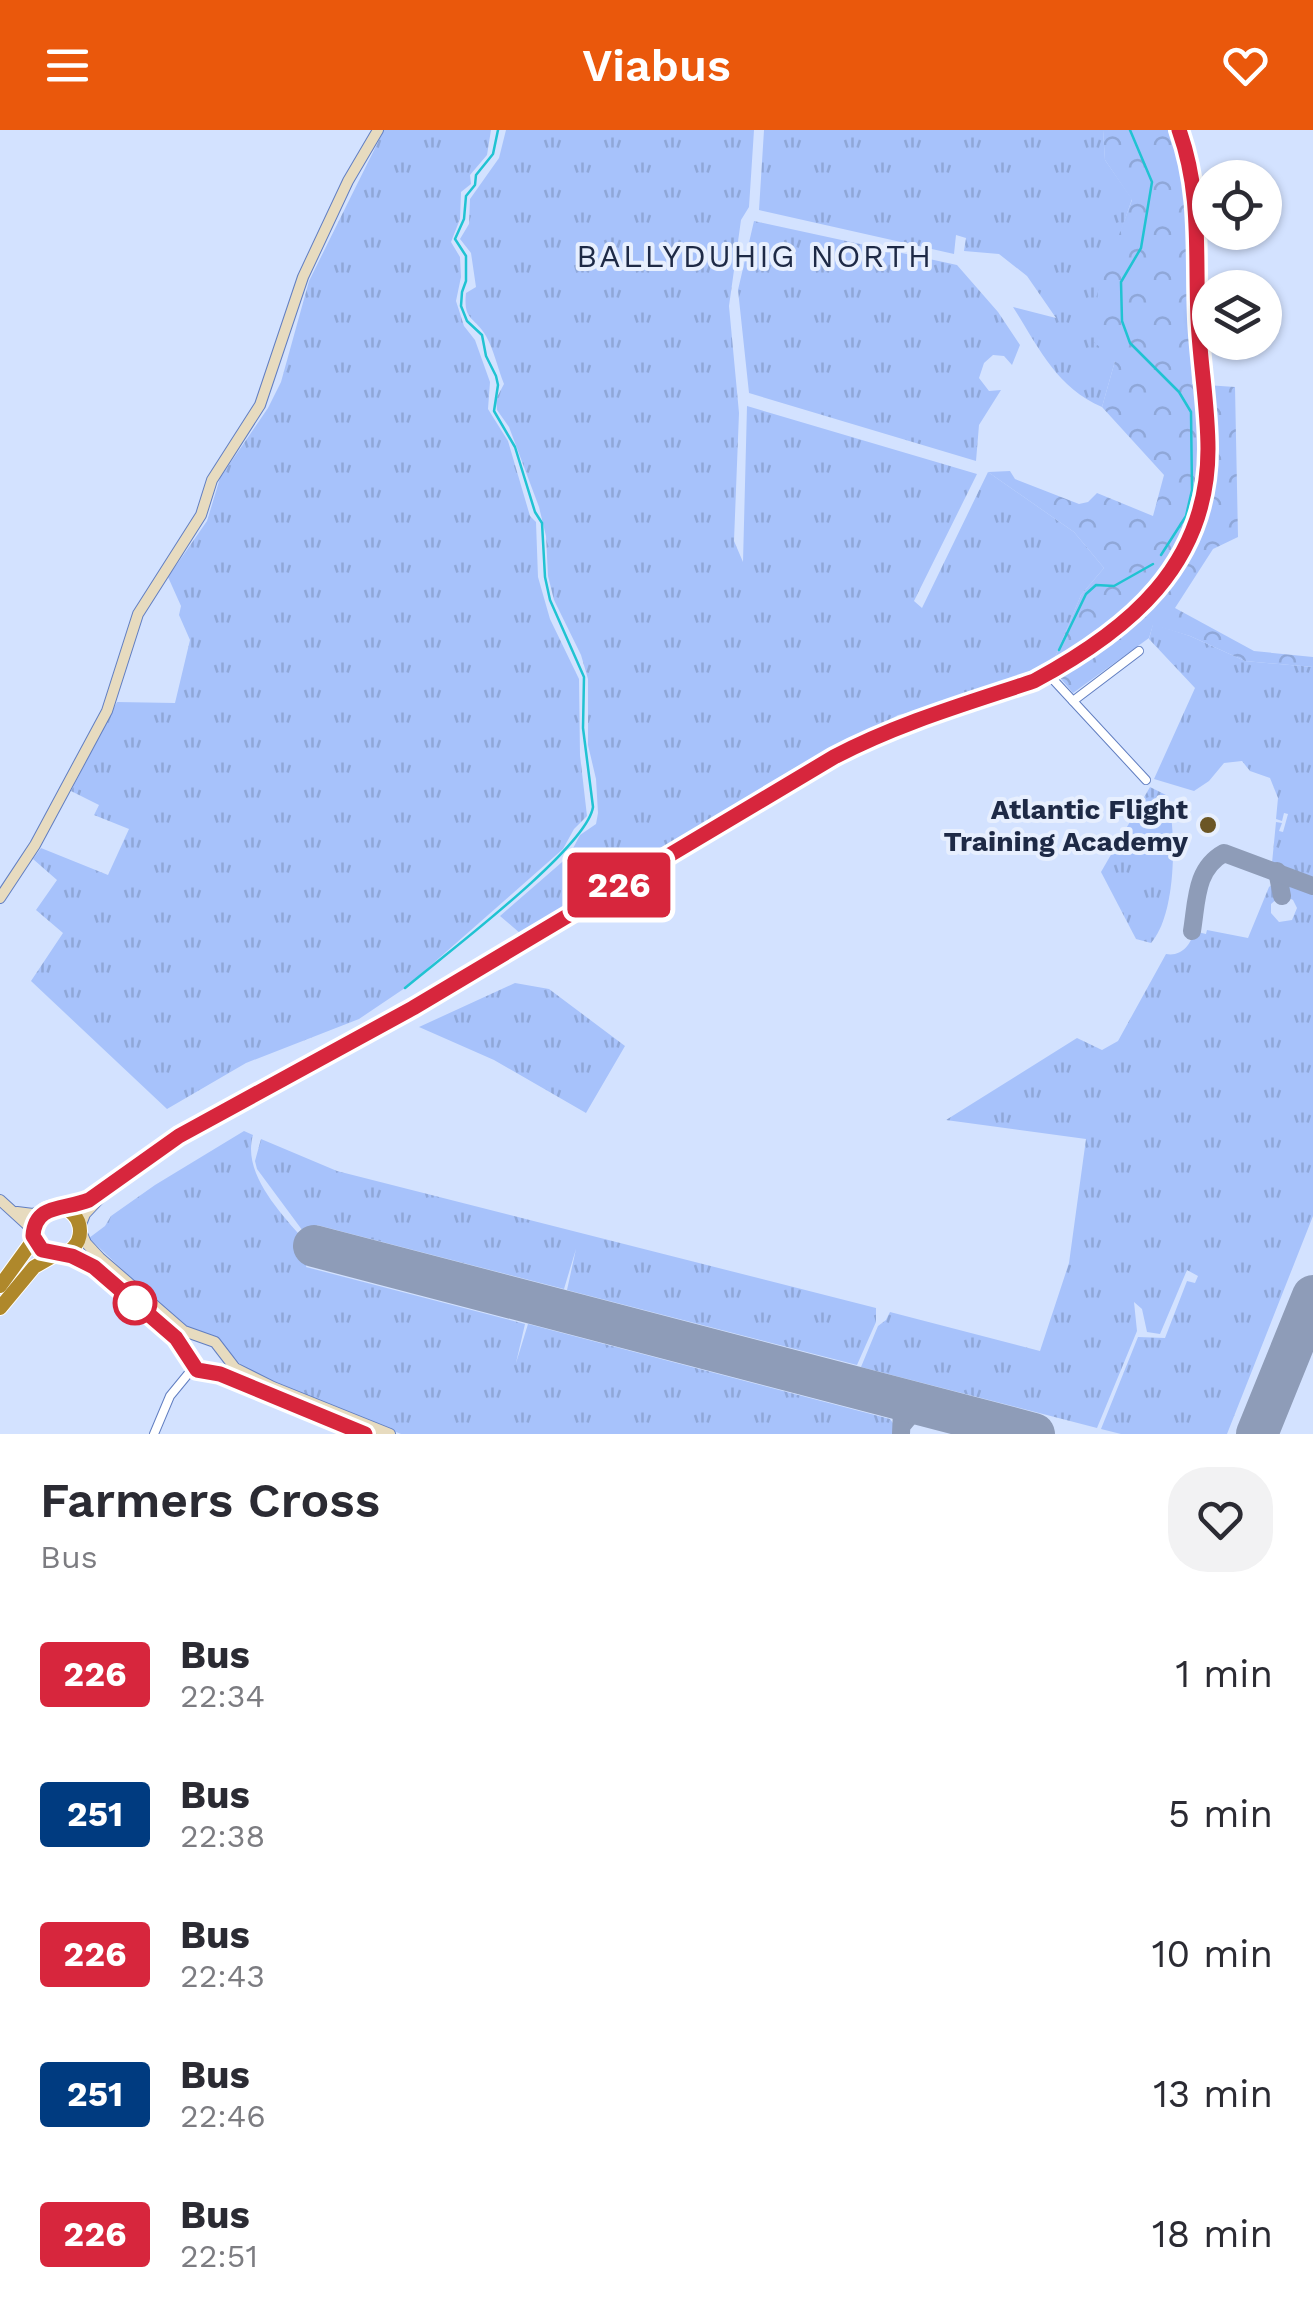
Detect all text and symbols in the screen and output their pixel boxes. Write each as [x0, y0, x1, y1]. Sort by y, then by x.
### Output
icon: menu [40, 38, 95, 93]
icon: heart [1218, 38, 1273, 93]
text: Viabus [582, 39, 731, 92]
map controls [1192, 160, 1282, 360]
button: locate [1192, 160, 1282, 250]
district label: BALLYDUHIG NORTH [576, 237, 934, 275]
button: layers [1192, 270, 1282, 360]
place label: Atlantic Flight Training Academy [943, 793, 1188, 858]
marker: Atlantic Flight Training Academy [1197, 814, 1219, 836]
line badge: 226 [562, 852, 676, 918]
text: 226 [587, 864, 651, 906]
unlabelled marker [114, 1282, 156, 1324]
button: heart [1168, 1467, 1273, 1572]
text: Farmers Cross [40, 1472, 380, 1529]
text: Bus [40, 1538, 98, 1576]
text: Bus [180, 1633, 250, 1677]
text: 1 min [1175, 1652, 1273, 1696]
text: 226 [63, 1653, 127, 1695]
text: 22:34 [180, 1677, 265, 1715]
text: Bus [180, 1773, 250, 1817]
text: 5 min [1168, 1792, 1273, 1836]
text: 251 [67, 1793, 123, 1835]
text: 22:38 [180, 1817, 265, 1855]
text: Bus [180, 1913, 250, 1957]
text: 10 min [1152, 1932, 1273, 1976]
text: 226 [63, 1933, 127, 1975]
text: 22:43 [180, 1957, 265, 1995]
text: Bus [180, 2053, 250, 2097]
text: 13 min [1153, 2072, 1273, 2116]
text: 251 [67, 2073, 123, 2115]
text: 22:46 [180, 2097, 266, 2135]
text: Bus [180, 2193, 250, 2237]
text: 18 min [1152, 2212, 1273, 2256]
text: 226 [63, 2213, 127, 2255]
text: 22:51 [180, 2237, 258, 2275]

